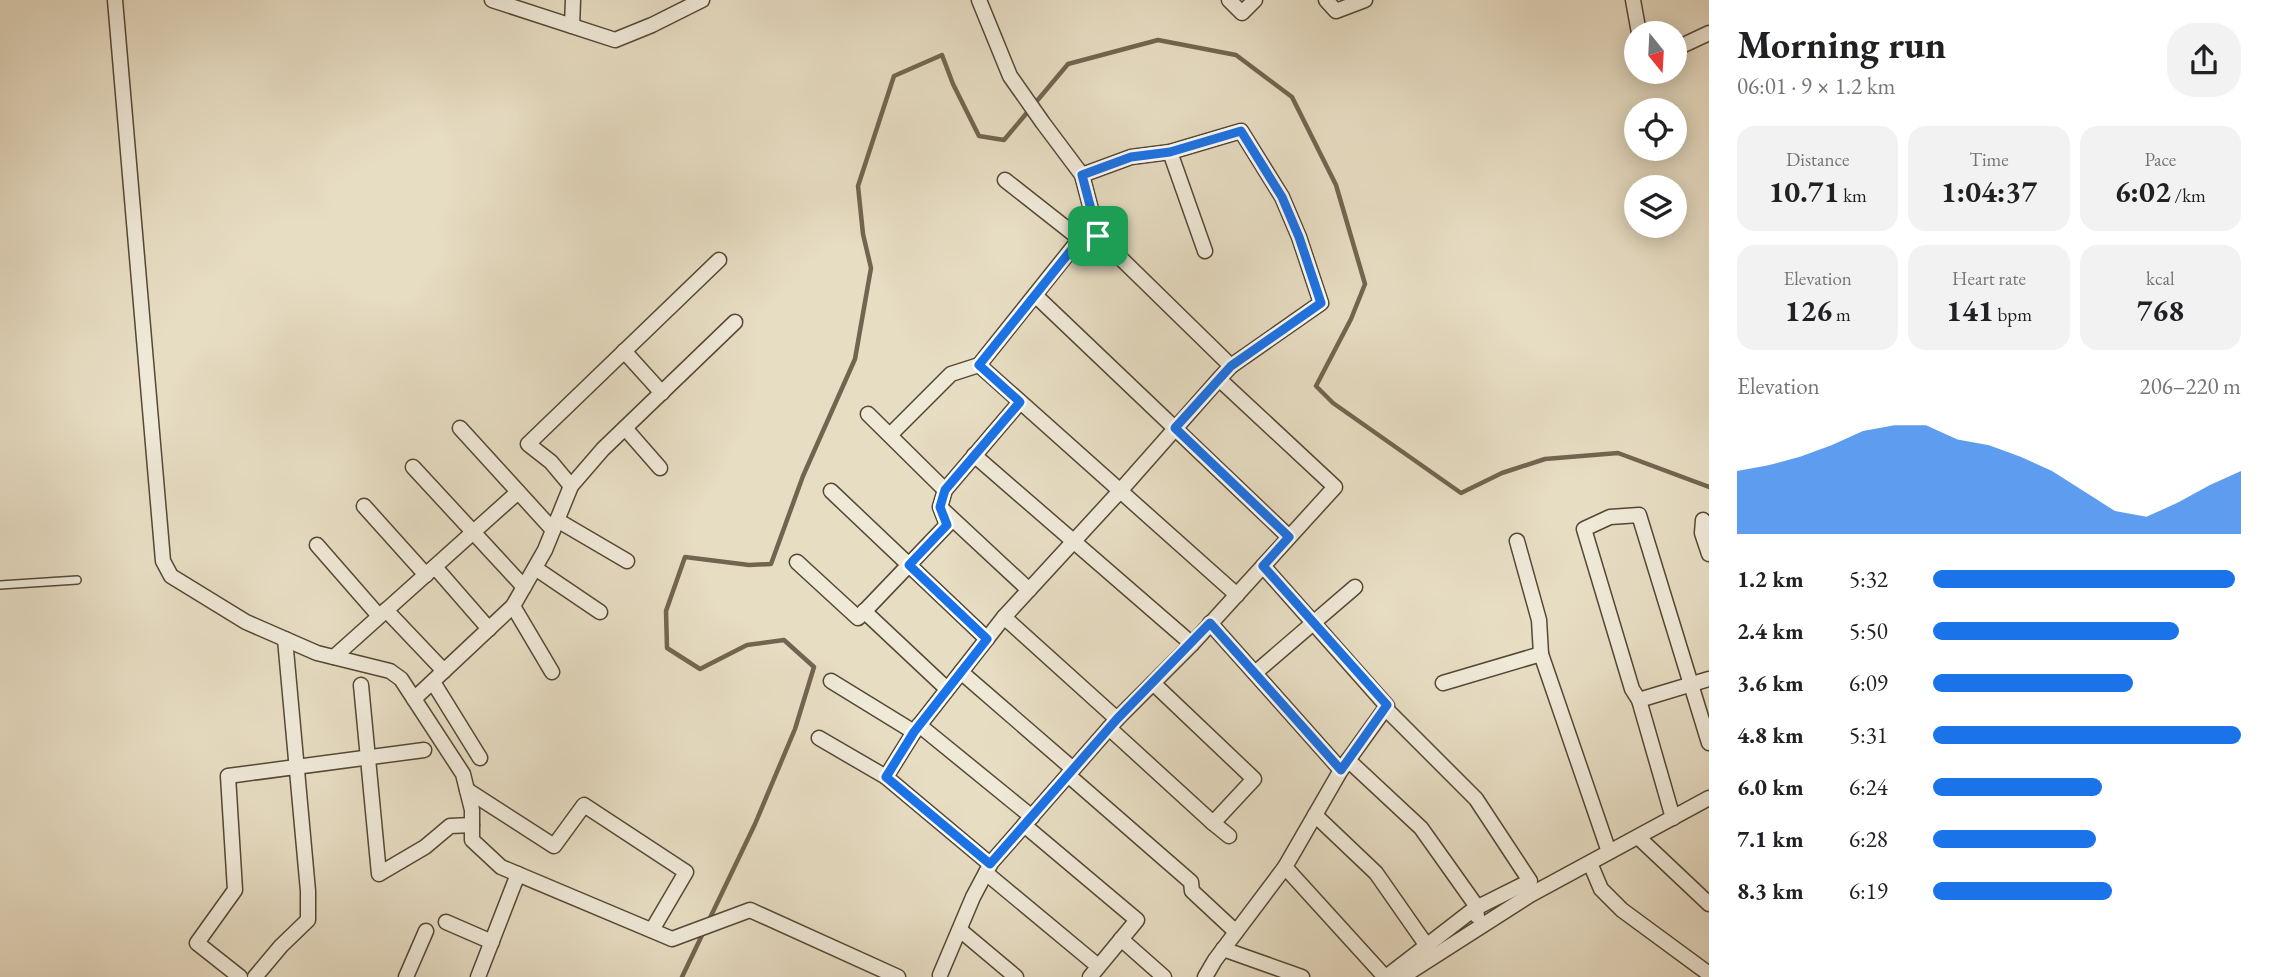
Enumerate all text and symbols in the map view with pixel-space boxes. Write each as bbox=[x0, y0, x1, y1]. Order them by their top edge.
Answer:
text: Morning run bbox=[1737, 20, 1946, 69]
north arrow bbox=[1624, 21, 1687, 84]
map controls bbox=[1624, 21, 1687, 238]
button: share bbox=[2167, 23, 2241, 97]
text: 06:01 · 9 × 1.2 km bbox=[1737, 71, 1895, 101]
button: locate bbox=[1624, 98, 1687, 161]
text: Distance bbox=[1786, 147, 1849, 172]
text: Time bbox=[1969, 147, 2009, 172]
text: Pace bbox=[2144, 147, 2176, 172]
text: 10.71 bbox=[1768, 172, 1839, 211]
text: 1:04:37 bbox=[1941, 172, 2037, 211]
text: 6:02 bbox=[2115, 172, 2171, 211]
button: layers bbox=[1624, 175, 1687, 238]
text: km bbox=[1839, 183, 1867, 208]
text: /km bbox=[2171, 183, 2206, 208]
pin bbox=[1068, 206, 1128, 266]
icon: arrive bbox=[1079, 217, 1117, 255]
text: Elevation bbox=[1783, 266, 1852, 291]
text: Heart rate bbox=[1952, 266, 2026, 291]
text: kcal bbox=[2146, 266, 2175, 291]
text: 126 bbox=[1785, 291, 1832, 330]
text: 141 bbox=[1946, 291, 1994, 330]
text: 768 bbox=[2137, 291, 2184, 330]
text: m bbox=[1832, 302, 1851, 327]
text: bpm bbox=[1994, 302, 2032, 327]
text: Elevation bbox=[1737, 371, 1820, 401]
text: 206–220 m bbox=[2140, 371, 2241, 401]
text: 1.2 km bbox=[1737, 564, 1804, 594]
text: 5:32 bbox=[1849, 564, 1888, 594]
text: 2.4 km bbox=[1737, 616, 1804, 646]
text: 5:50 bbox=[1849, 616, 1888, 646]
text: 3.6 km bbox=[1737, 668, 1804, 698]
text: 6:09 bbox=[1849, 668, 1888, 698]
text: 4.8 km bbox=[1737, 720, 1804, 750]
text: 5:31 bbox=[1849, 720, 1888, 750]
text: 6.0 km bbox=[1737, 772, 1804, 802]
text: 6:24 bbox=[1849, 772, 1888, 802]
text: 7.1 km bbox=[1737, 824, 1804, 854]
text: 6:28 bbox=[1849, 824, 1888, 854]
text: 8.3 km bbox=[1737, 876, 1804, 906]
text: 6:19 bbox=[1849, 876, 1888, 906]

